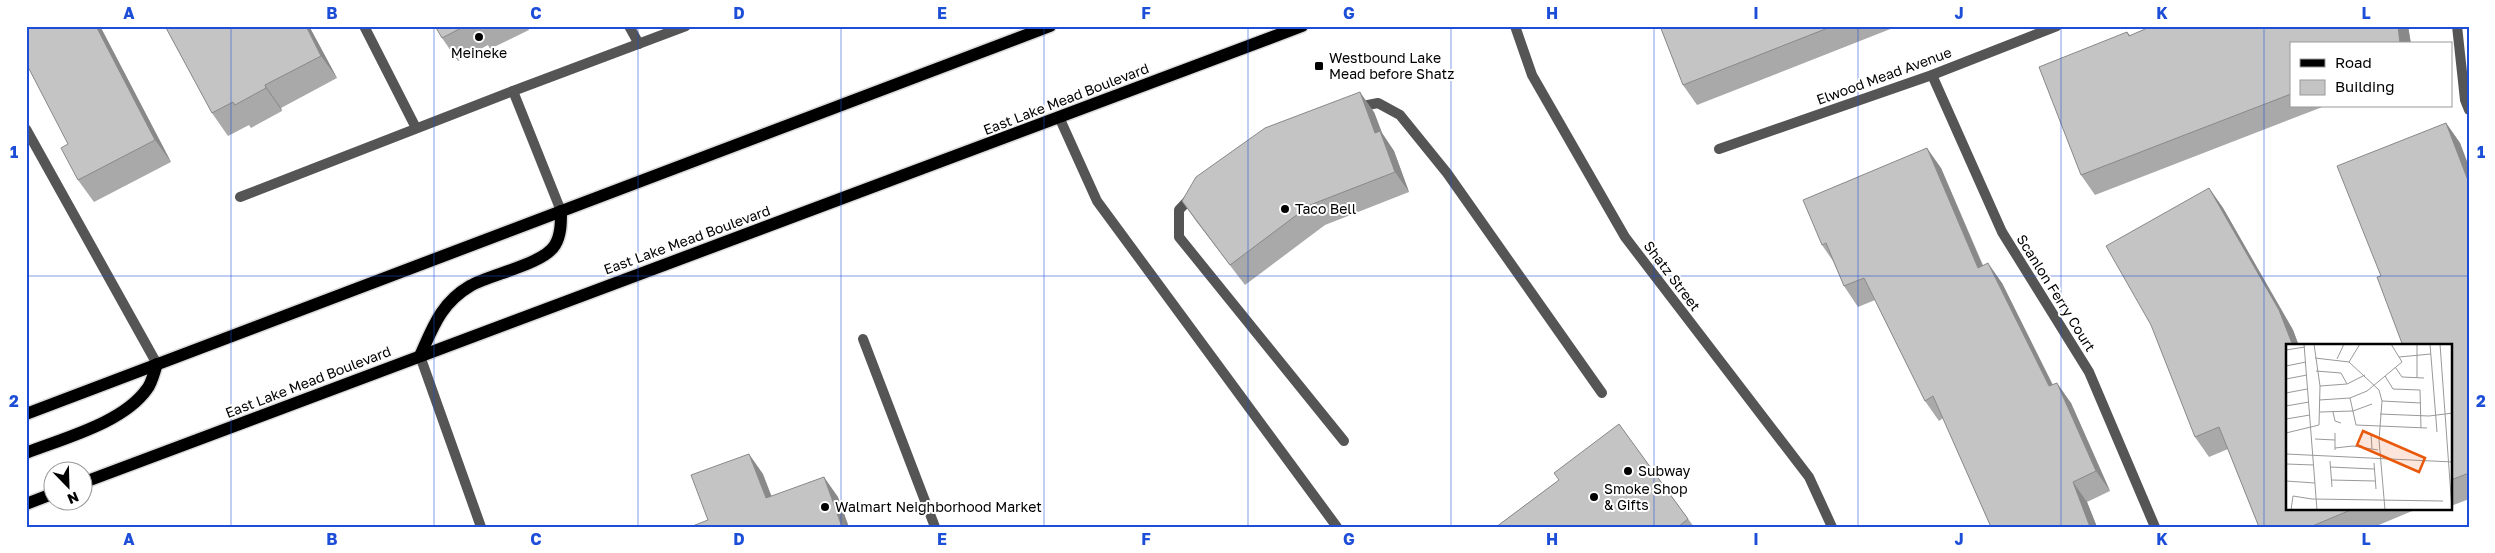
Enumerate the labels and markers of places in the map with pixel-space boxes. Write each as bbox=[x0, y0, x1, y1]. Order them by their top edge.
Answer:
marker: Meineke bbox=[473, 31, 485, 43]
place label: Meineke bbox=[451, 44, 507, 61]
place label: Westbound Lake Mead before Shatz bbox=[1329, 49, 1454, 82]
marker: Westbound Lake Mead before Shatz bbox=[1313, 60, 1325, 72]
place label: Taco Bell bbox=[1295, 200, 1356, 217]
marker: Taco Bell bbox=[1279, 203, 1291, 215]
place label: Subway bbox=[1638, 462, 1691, 479]
marker: Subway bbox=[1622, 465, 1634, 477]
place label: Smoke Shop & Gifts bbox=[1604, 480, 1688, 513]
marker: Smoke Shop & Gifts bbox=[1588, 491, 1600, 503]
place label: Walmart Neighborhood Market bbox=[835, 498, 1042, 515]
marker: Walmart Neighborhood Market bbox=[819, 501, 831, 513]

